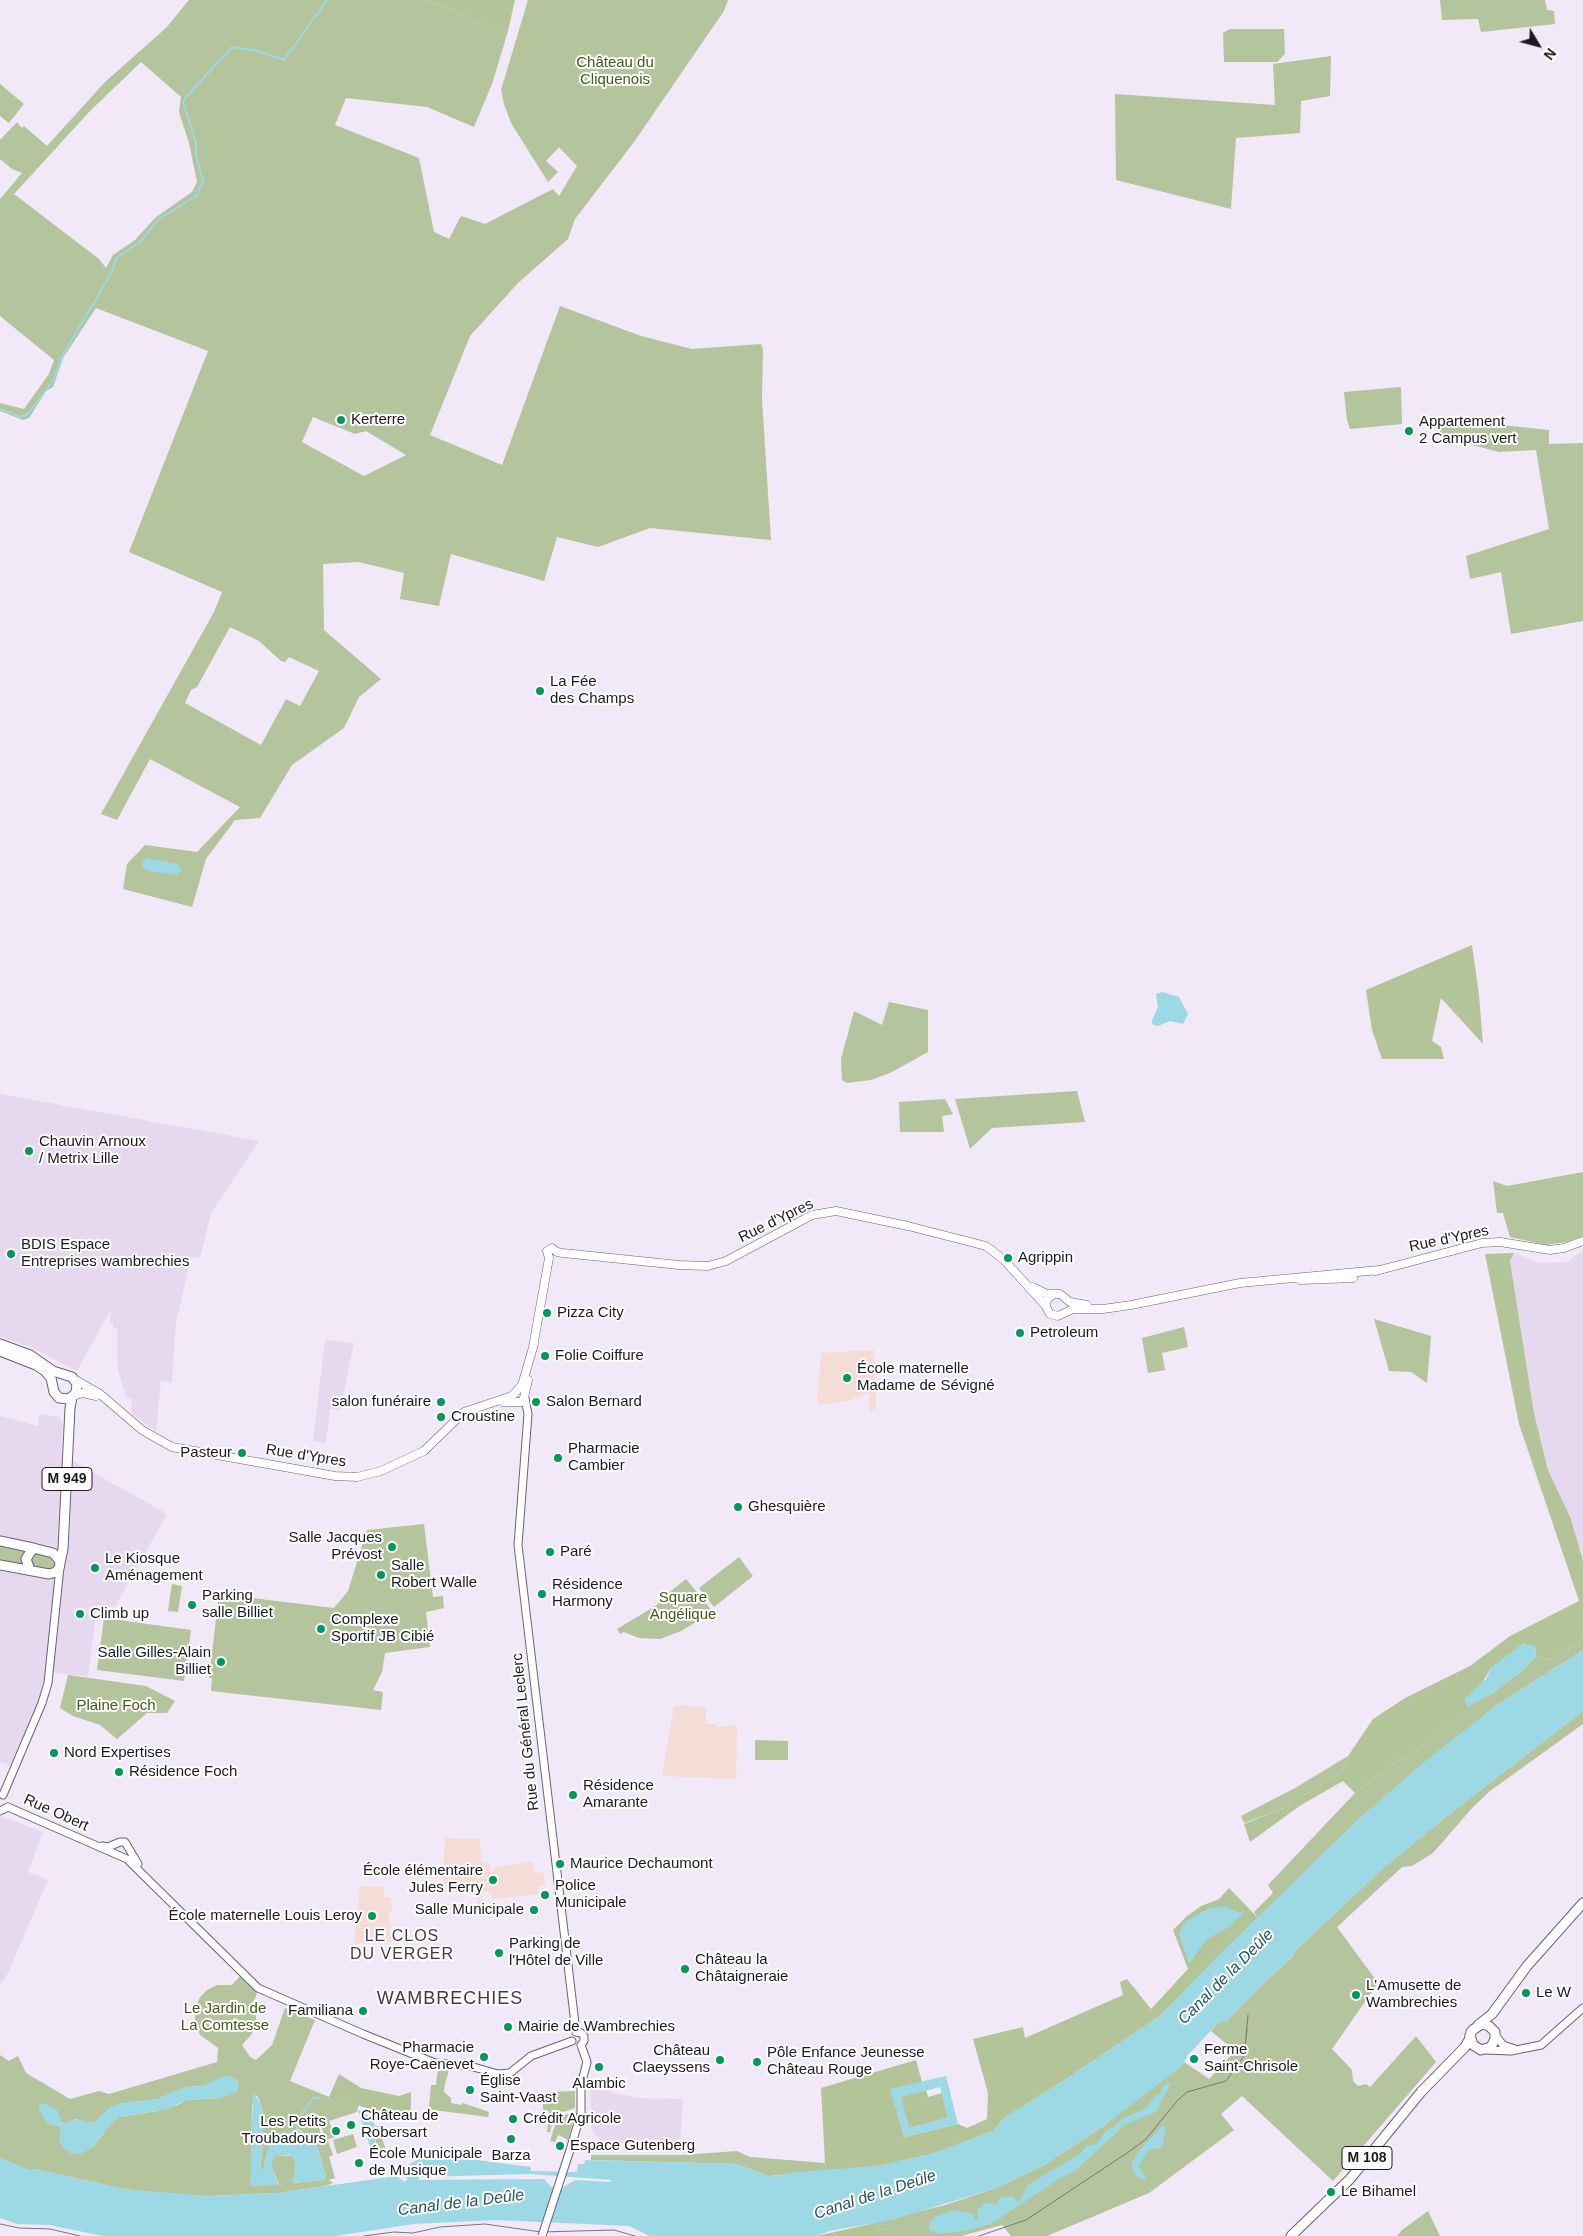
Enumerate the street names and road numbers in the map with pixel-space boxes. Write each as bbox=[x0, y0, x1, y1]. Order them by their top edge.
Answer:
street label: Rue d'Ypres bbox=[736, 1195, 816, 1247]
street label: Rue d'Ypres bbox=[1408, 1222, 1490, 1256]
street label: Rue d'Ypres bbox=[265, 1441, 347, 1471]
road number: M 949 bbox=[42, 1468, 92, 1490]
street label: Rue du Général Leclerc bbox=[509, 1652, 543, 1812]
street label: Rue Obert bbox=[21, 1791, 91, 1835]
road number: M 108 bbox=[1342, 2146, 1392, 2170]

